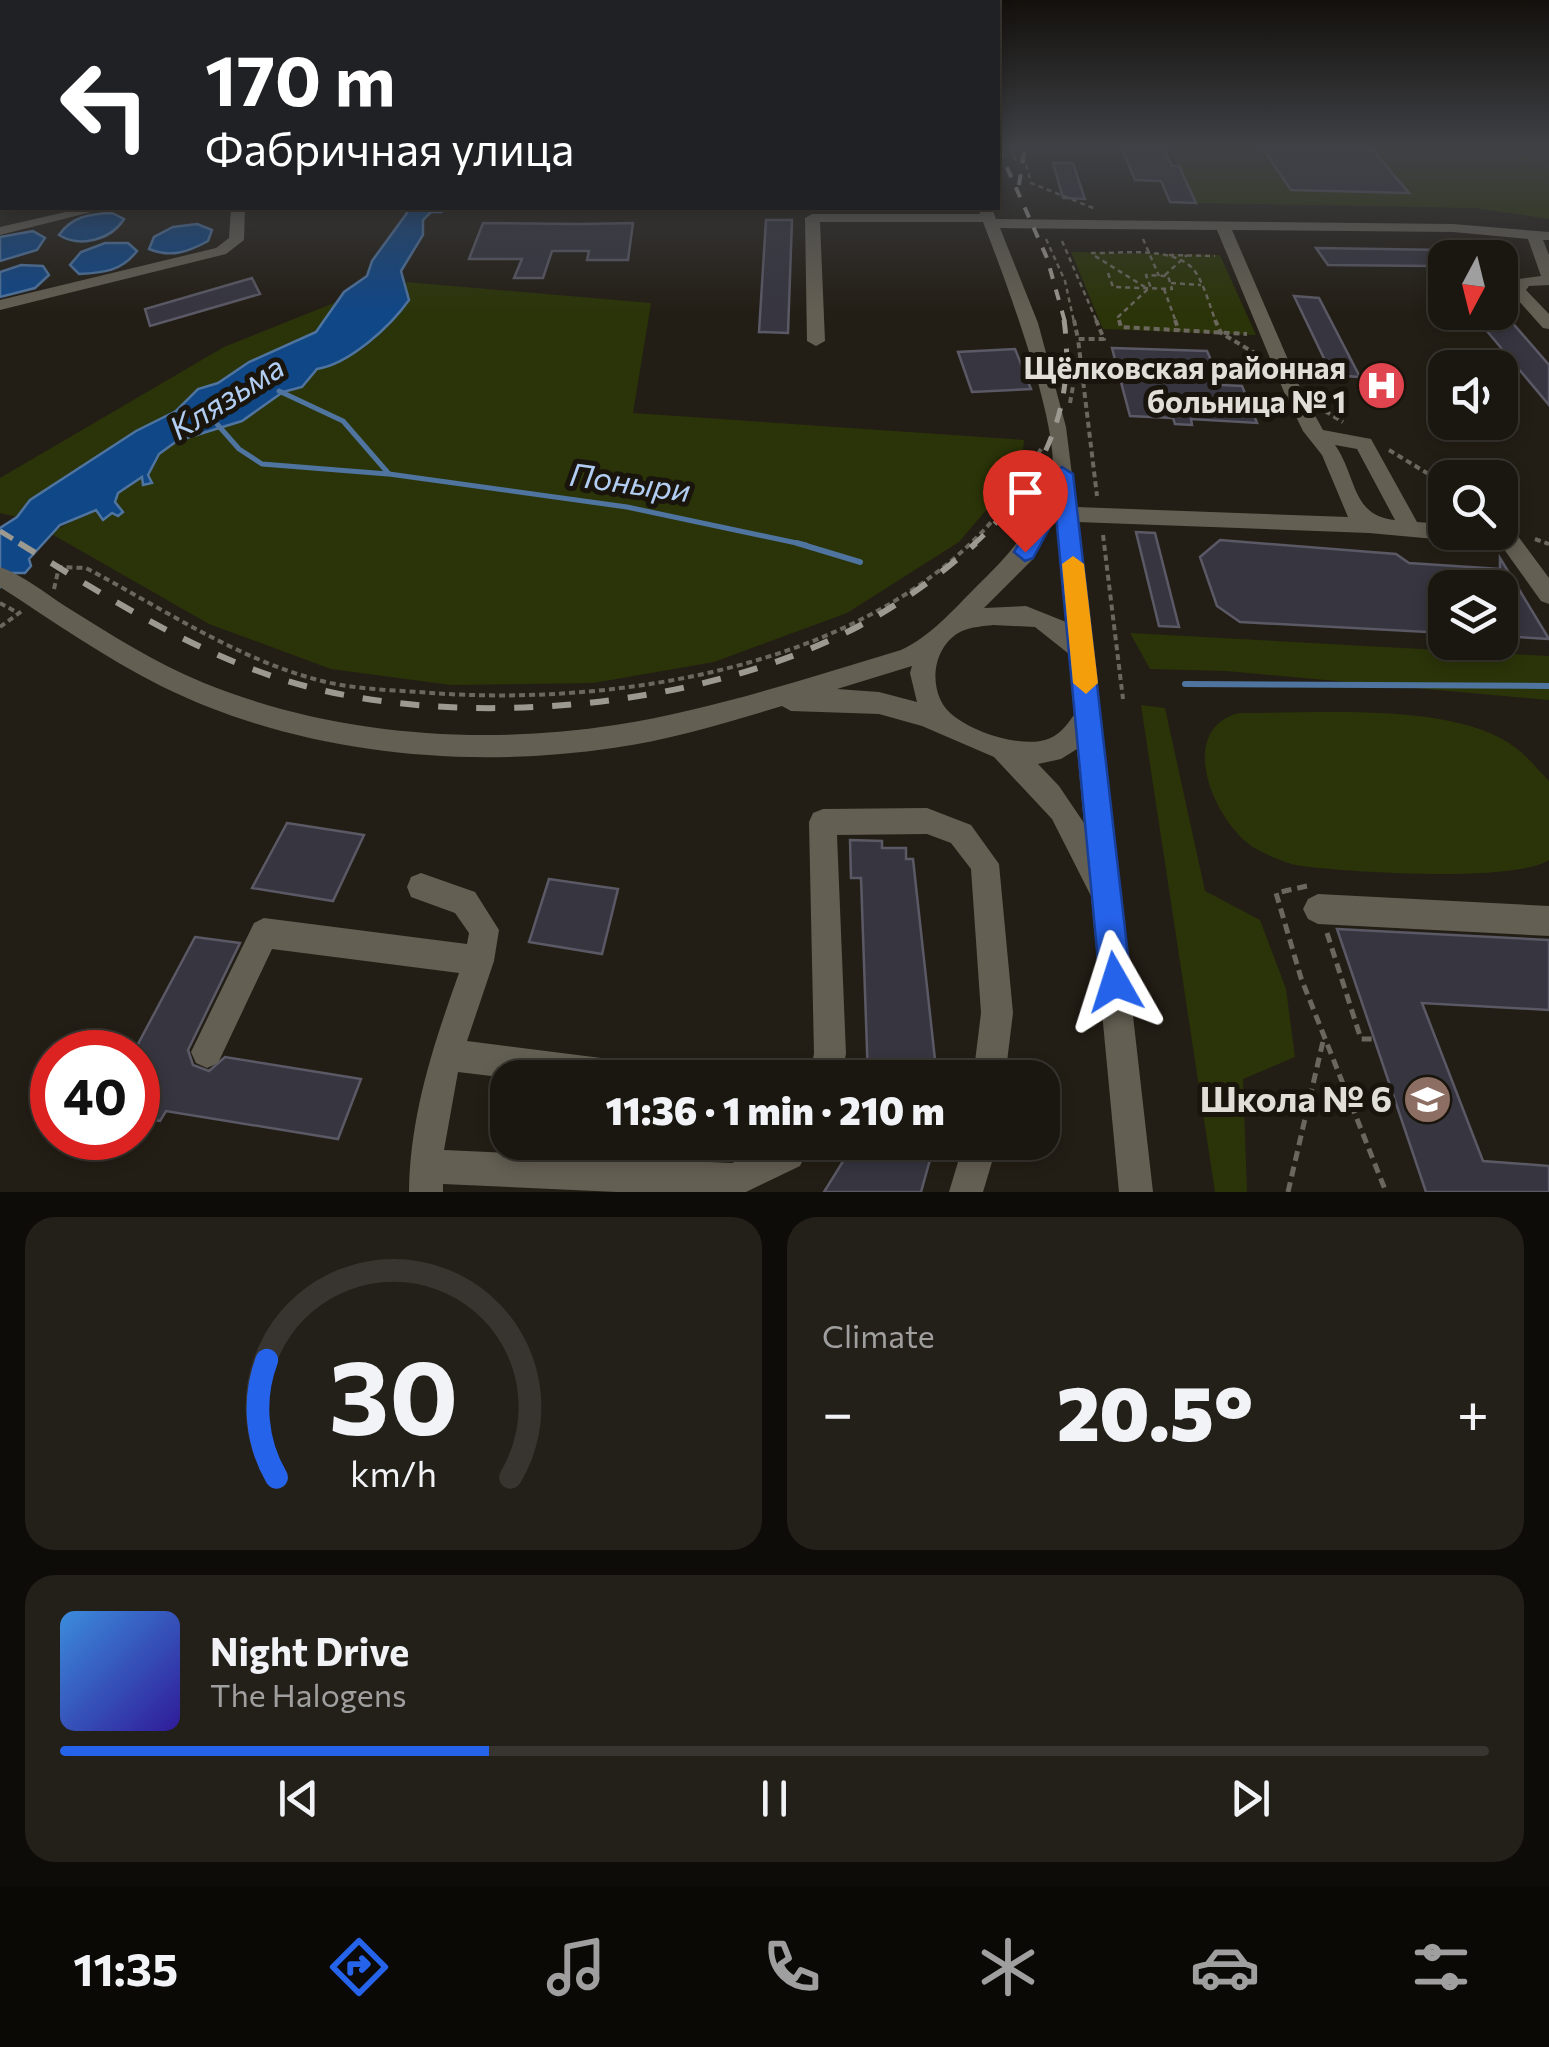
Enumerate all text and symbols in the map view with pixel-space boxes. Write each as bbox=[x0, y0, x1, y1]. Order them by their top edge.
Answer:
text: 170 m bbox=[205, 35, 396, 120]
icon: left bbox=[40, 40, 170, 170]
text: Фабричная улица bbox=[205, 120, 574, 175]
north arrow bbox=[1428, 240, 1518, 330]
map controls bbox=[1428, 240, 1518, 660]
water label: Клязьма bbox=[161, 345, 291, 447]
place label: Щёлковская районная больница № 1 bbox=[1023, 348, 1346, 419]
button: sound bbox=[1428, 350, 1518, 440]
hospital icon: Щёлковская районная больница № 1 bbox=[1355, 360, 1407, 412]
pin bbox=[983, 450, 1068, 553]
water label: Поныри bbox=[567, 453, 693, 509]
button: search bbox=[1428, 460, 1518, 550]
icon: arrive bbox=[998, 465, 1053, 520]
button: layers bbox=[1428, 570, 1518, 660]
position arrow bbox=[1063, 930, 1167, 1034]
speed limit sign: 40 bbox=[30, 1030, 160, 1160]
school or university icon: Школа № 6 bbox=[1401, 1074, 1453, 1126]
place label: Школа № 6 bbox=[1200, 1076, 1392, 1119]
text: 11:36 · 1 min · 210 m bbox=[605, 1086, 945, 1133]
text: Climate bbox=[822, 1315, 935, 1355]
text: 30 bbox=[329, 1329, 458, 1456]
text: 20.5° bbox=[1057, 1365, 1253, 1456]
text: − bbox=[822, 1377, 853, 1444]
text: + bbox=[1457, 1377, 1489, 1444]
text: km/h bbox=[350, 1451, 437, 1494]
text: Night Drive bbox=[210, 1627, 409, 1674]
text: The Halogens bbox=[210, 1674, 407, 1714]
icon: previous bbox=[271, 1771, 326, 1826]
icon: pause bbox=[747, 1771, 802, 1826]
icon: next bbox=[1223, 1771, 1278, 1826]
icon: directions bbox=[324, 1932, 394, 2002]
icon: music bbox=[541, 1932, 611, 2002]
icon: phone bbox=[757, 1932, 827, 2002]
icon: climate bbox=[973, 1932, 1043, 2002]
icon: car bbox=[1190, 1932, 1260, 2002]
icon: filters bbox=[1406, 1932, 1476, 2002]
text: 11:35 bbox=[73, 1940, 178, 1995]

